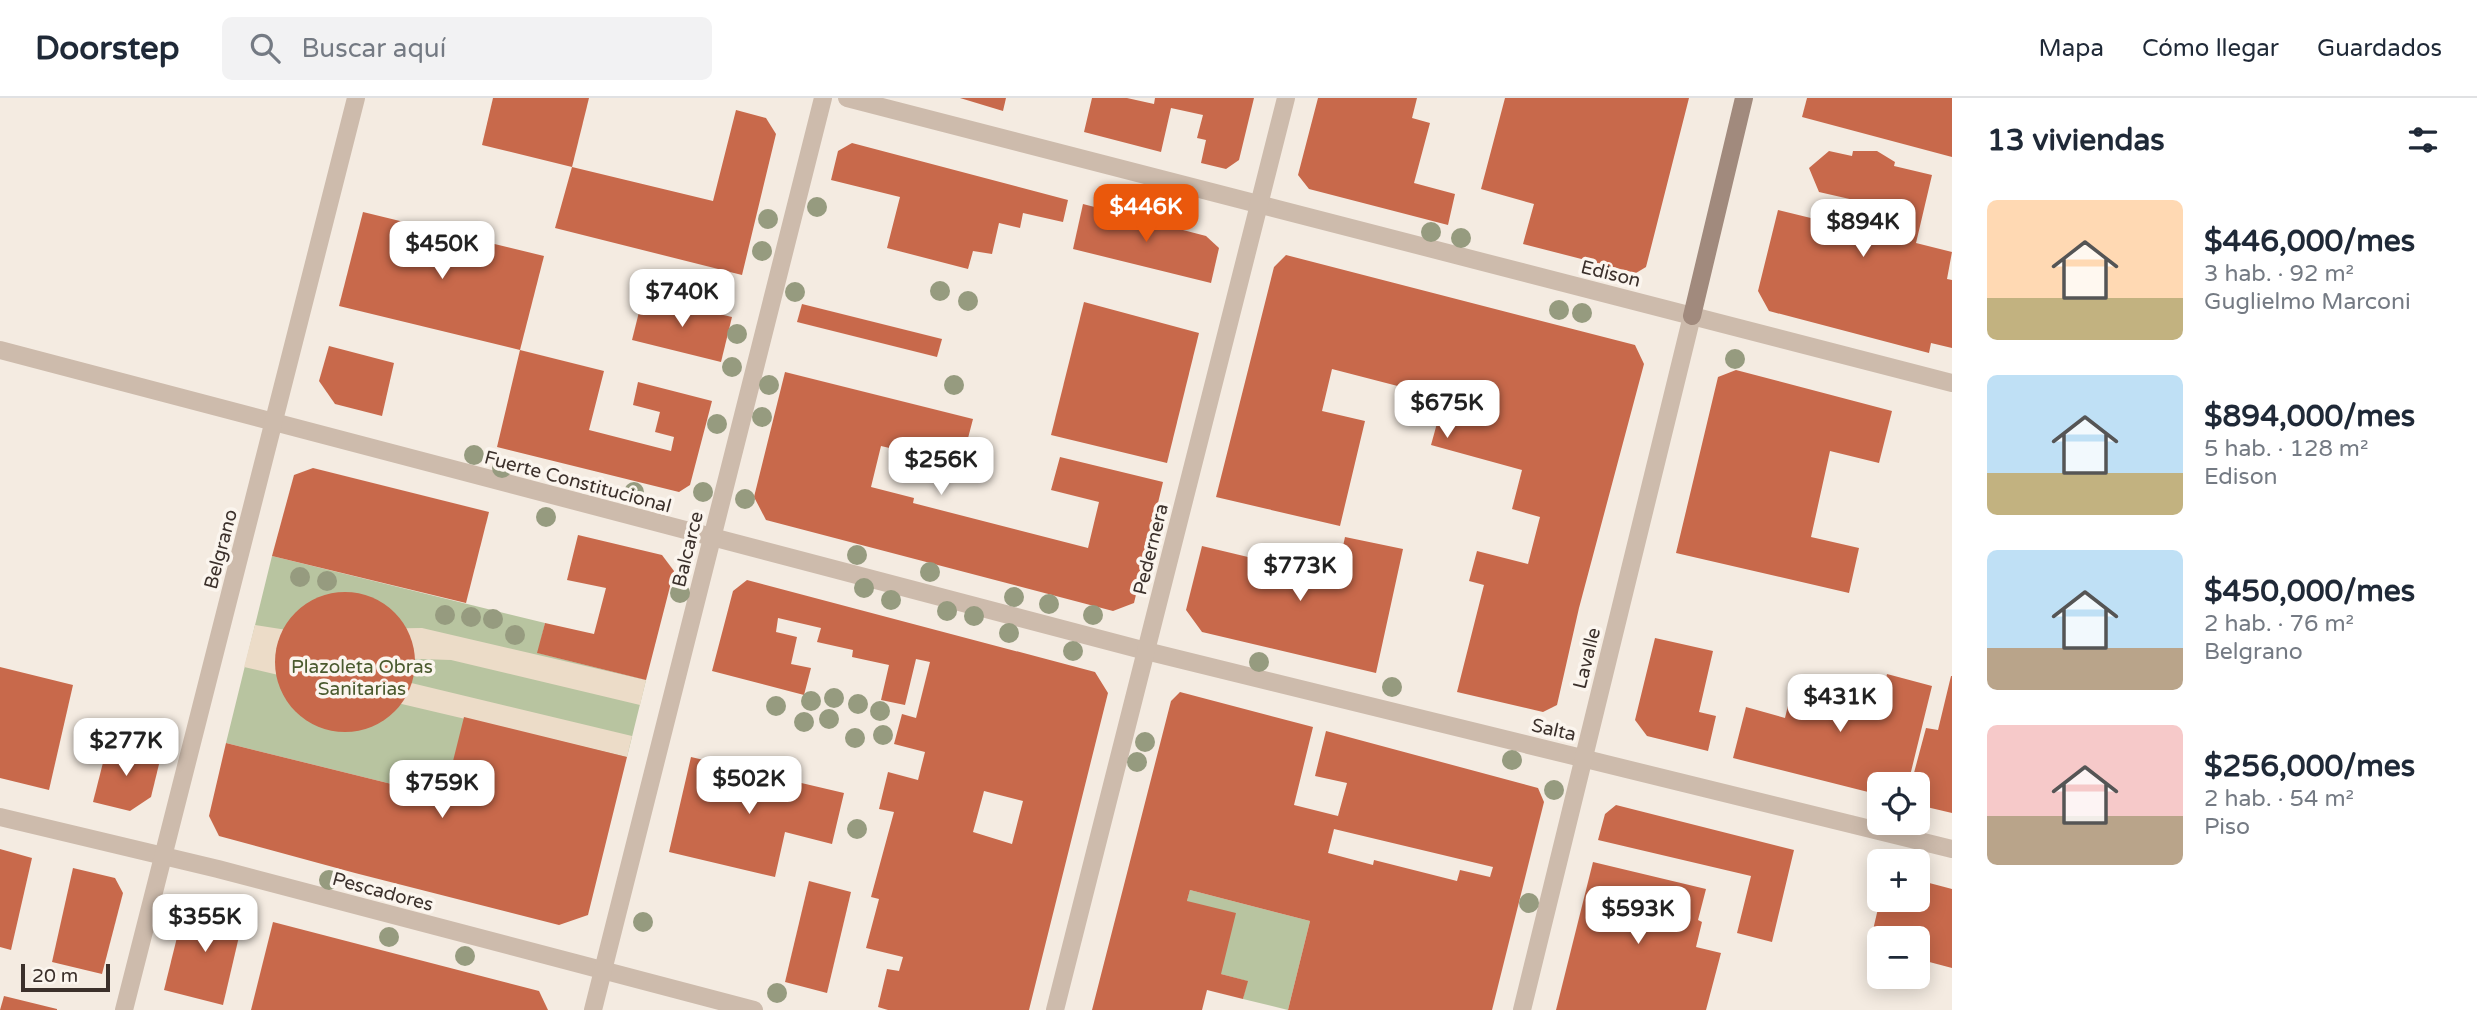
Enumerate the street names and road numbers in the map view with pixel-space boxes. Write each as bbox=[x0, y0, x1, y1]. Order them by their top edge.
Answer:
street label: Edison bbox=[1579, 256, 1643, 292]
street label: Fuerte Constitucional bbox=[482, 446, 674, 518]
street label: Pedernera bbox=[1129, 501, 1173, 597]
street label: Belgrano bbox=[200, 507, 242, 592]
street label: Balcarce bbox=[668, 509, 708, 589]
street label: Lavalle bbox=[1569, 625, 1605, 691]
street label: Salta bbox=[1529, 714, 1578, 746]
street label: Pescadores bbox=[330, 868, 436, 916]

